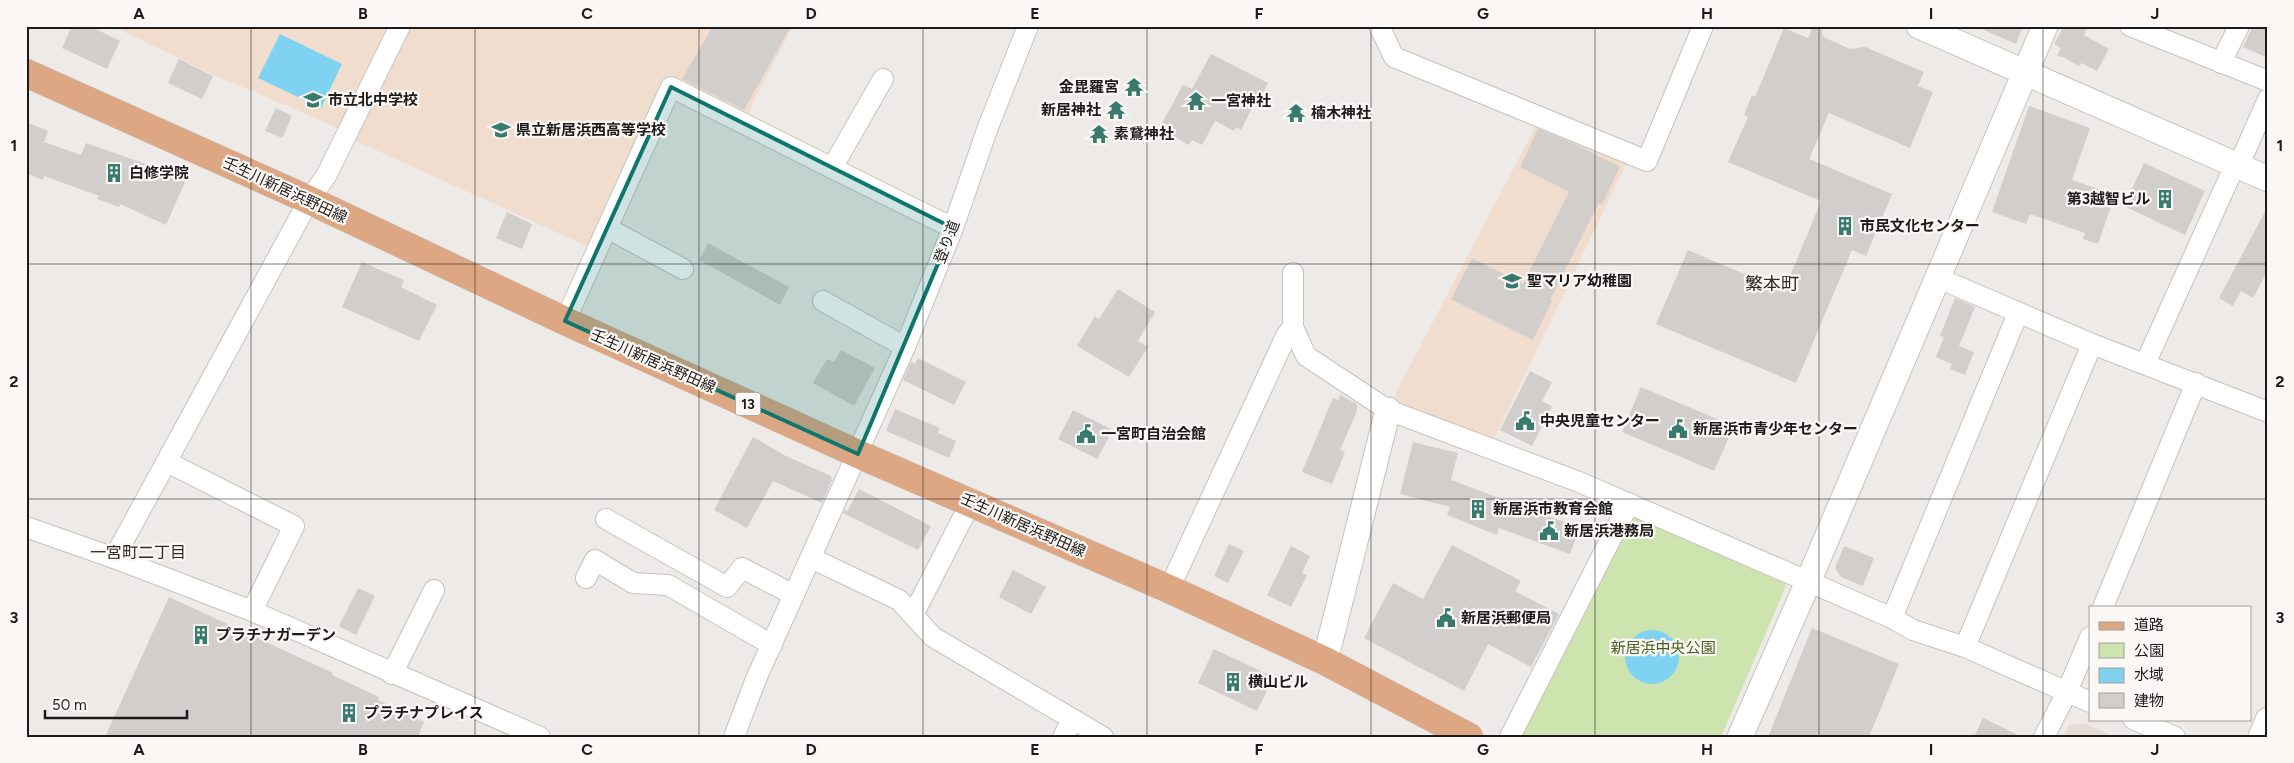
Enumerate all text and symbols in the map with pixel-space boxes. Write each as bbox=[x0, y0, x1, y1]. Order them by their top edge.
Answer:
text: A bbox=[133, 4, 145, 23]
text: B bbox=[358, 4, 368, 23]
text: C bbox=[581, 4, 593, 23]
text: D bbox=[805, 4, 817, 23]
text: E bbox=[1030, 4, 1040, 23]
text: F bbox=[1255, 4, 1264, 23]
text: G bbox=[1477, 4, 1489, 23]
text: H bbox=[1701, 4, 1713, 23]
text: I bbox=[1929, 4, 1933, 23]
text: J bbox=[2151, 4, 2159, 23]
temple icon: 金毘羅宮 bbox=[1123, 76, 1145, 98]
place label: 金毘羅宮 bbox=[1059, 78, 1119, 96]
school or university icon: 市立北中学校 bbox=[302, 89, 324, 111]
temple icon: 一宮神社 bbox=[1185, 90, 1207, 112]
place label: 市立北中学校 bbox=[328, 91, 418, 109]
place label: 一宮神社 bbox=[1211, 92, 1271, 110]
temple icon: 新居神社 bbox=[1105, 99, 1127, 121]
place label: 新居神社 bbox=[1041, 101, 1101, 119]
temple icon: 楠木神社 bbox=[1285, 102, 1307, 124]
place label: 楠木神社 bbox=[1311, 104, 1371, 122]
school or university icon: 県立新居浜西高等学校 bbox=[490, 119, 512, 141]
place label: 県立新居浜西高等学校 bbox=[516, 121, 666, 139]
temple icon: 素鵞神社 bbox=[1088, 123, 1110, 145]
place label: 素鵞神社 bbox=[1114, 125, 1174, 143]
text: 1 bbox=[11, 136, 17, 155]
text: 1 bbox=[2277, 136, 2283, 155]
street label: 壬生川新居浜野田線 bbox=[220, 153, 350, 227]
building icon: 白修学院 bbox=[103, 162, 125, 184]
place label: 白修学院 bbox=[129, 164, 189, 182]
building icon: 第3越智ビル bbox=[2154, 188, 2176, 210]
place label: 第3越智ビル bbox=[2067, 190, 2150, 208]
building icon: 市民文化センター bbox=[1834, 215, 1856, 237]
place label: 市民文化センター bbox=[1860, 217, 1980, 235]
street label: 登り道 bbox=[931, 218, 963, 266]
school or university icon: 聖マリア幼稚園 bbox=[1501, 270, 1523, 292]
place label: 聖マリア幼稚園 bbox=[1527, 272, 1632, 290]
district label: 繁本町 bbox=[1745, 273, 1799, 295]
street label: 壬生川新居浜野田線 bbox=[588, 325, 718, 397]
text: 2 bbox=[9, 372, 19, 391]
text: 2 bbox=[2275, 372, 2285, 391]
road number: 13 bbox=[736, 392, 760, 416]
public building icon: 中央児童センター bbox=[1514, 410, 1536, 432]
place label: 中央児童センター bbox=[1540, 412, 1660, 430]
public building icon: 新居浜市青少年センター bbox=[1667, 418, 1689, 440]
place label: 新居浜市青少年センター bbox=[1693, 420, 1858, 438]
public building icon: 一宮町自治会館 bbox=[1075, 423, 1097, 445]
place label: 一宮町自治会館 bbox=[1101, 425, 1206, 443]
street label: 壬生川新居浜野田線 bbox=[958, 489, 1088, 561]
building icon: 新居浜市教育会館 bbox=[1467, 498, 1489, 520]
place label: 新居浜市教育会館 bbox=[1493, 500, 1613, 518]
public building icon: 新居浜港務局 bbox=[1538, 520, 1560, 542]
place label: 新居浜港務局 bbox=[1564, 522, 1654, 540]
district label: 一宮町二丁目 bbox=[90, 543, 186, 562]
legend bbox=[2089, 606, 2252, 720]
public building icon: 新居浜郵便局 bbox=[1435, 607, 1457, 629]
text: 3 bbox=[10, 608, 19, 627]
text: 3 bbox=[2276, 608, 2285, 627]
place label: 新居浜郵便局 bbox=[1461, 609, 1551, 627]
text: 道路 bbox=[2134, 616, 2164, 634]
building icon: プラチナガーデン bbox=[190, 624, 212, 646]
place label: プラチナガーデン bbox=[216, 626, 336, 644]
park label: 新居浜中央公園 bbox=[1610, 639, 1716, 657]
text: 公園 bbox=[2134, 642, 2164, 660]
text: 水域 bbox=[2134, 666, 2164, 684]
building icon: 横山ビル bbox=[1222, 671, 1244, 693]
place label: 横山ビル bbox=[1248, 673, 1308, 691]
scale bar bbox=[45, 688, 188, 720]
text: 建物 bbox=[2134, 692, 2164, 710]
text: 50 m bbox=[52, 696, 87, 714]
building icon: プラチナプレイス bbox=[338, 702, 360, 724]
place label: プラチナプレイス bbox=[364, 704, 484, 722]
text: A bbox=[133, 740, 145, 759]
text: B bbox=[358, 740, 368, 759]
text: C bbox=[581, 740, 593, 759]
text: D bbox=[805, 740, 817, 759]
text: E bbox=[1030, 740, 1040, 759]
text: F bbox=[1255, 740, 1264, 759]
text: G bbox=[1477, 740, 1489, 759]
text: H bbox=[1701, 740, 1713, 759]
text: I bbox=[1929, 740, 1933, 759]
text: J bbox=[2151, 740, 2159, 759]

